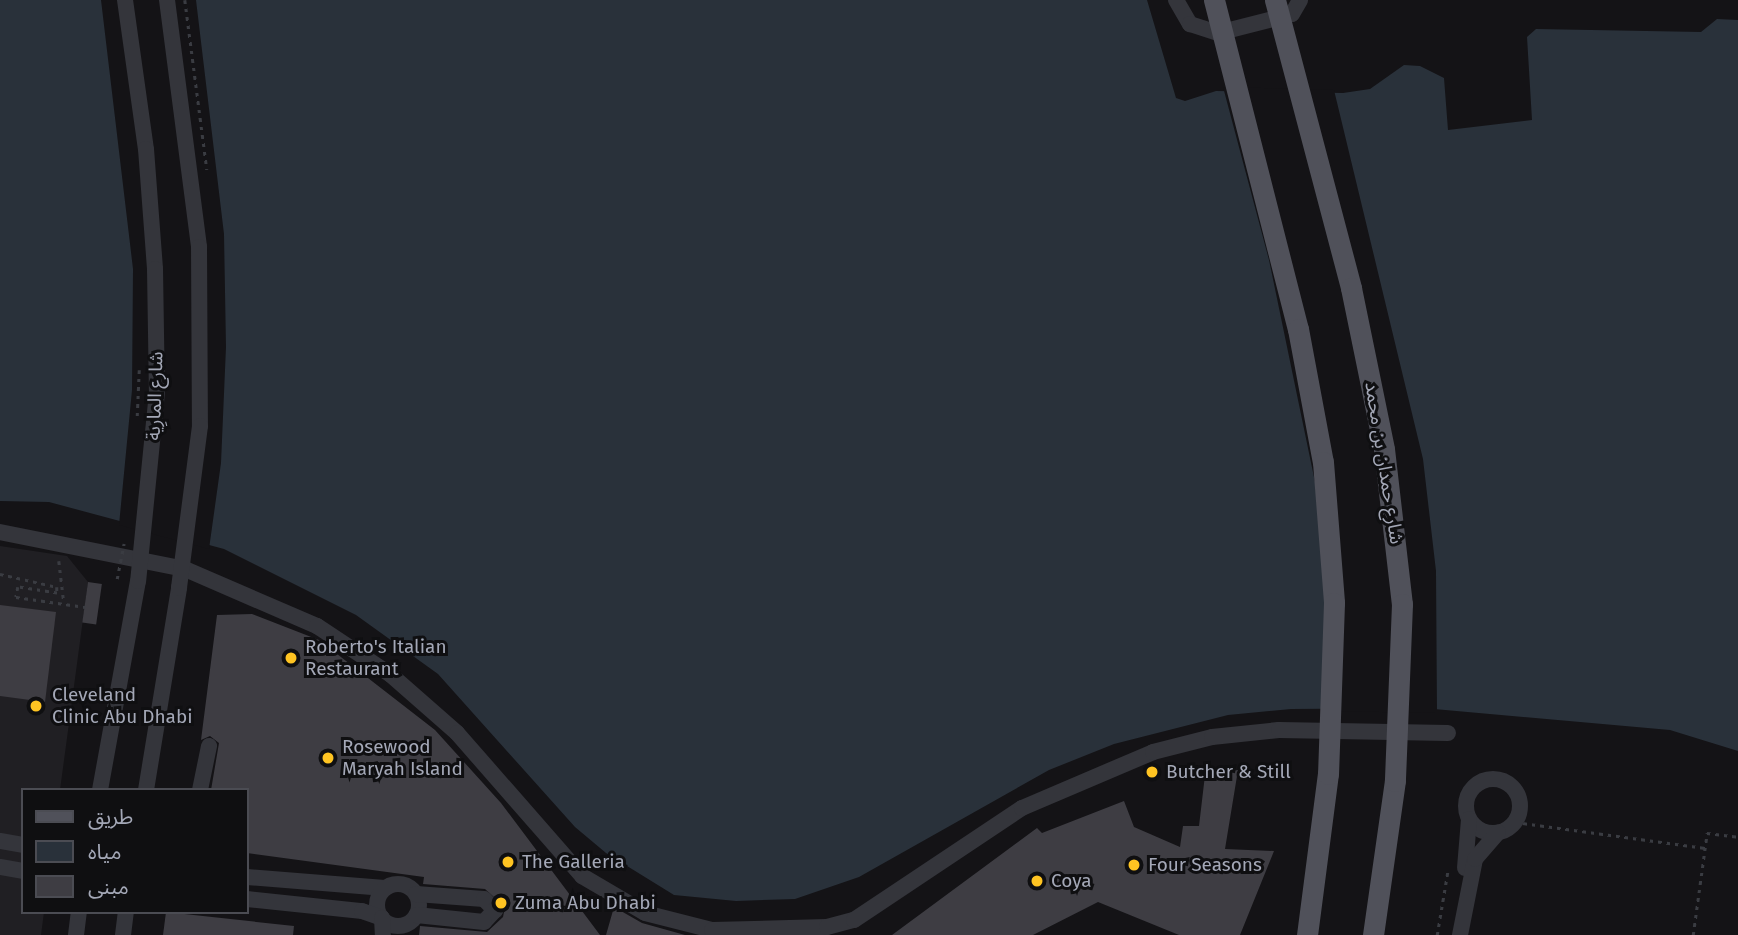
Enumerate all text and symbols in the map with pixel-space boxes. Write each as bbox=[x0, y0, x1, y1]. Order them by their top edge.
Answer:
street label: شارع المارِية bbox=[142, 351, 168, 441]
street label: شارع حمدان بن محمد bbox=[1360, 380, 1408, 546]
place label: Roberto's Italian Restaurant bbox=[305, 636, 447, 680]
marker: Roberto's Italian Restaurant bbox=[283, 650, 299, 666]
place label: Cleveland Clinic Abu Dhabi bbox=[52, 684, 193, 728]
marker: Cleveland Clinic Abu Dhabi bbox=[26, 696, 46, 716]
place label: Rosewood Maryah Island bbox=[342, 736, 463, 780]
marker: Rosewood Maryah Island bbox=[320, 750, 336, 766]
place label: Butcher & Still bbox=[1166, 761, 1291, 783]
marker: Butcher & Still bbox=[1144, 764, 1160, 780]
legend bbox=[21, 788, 248, 914]
text: طريق bbox=[88, 804, 133, 830]
text: مياه bbox=[88, 839, 121, 865]
place label: The Galleria bbox=[522, 851, 625, 873]
marker: The Galleria bbox=[500, 854, 516, 870]
place label: Four Seasons bbox=[1148, 854, 1262, 876]
marker: Four Seasons bbox=[1126, 857, 1142, 873]
place label: Coya bbox=[1051, 870, 1092, 892]
marker: Coya bbox=[1029, 873, 1045, 889]
text: مبنى bbox=[88, 874, 129, 900]
place label: Zuma Abu Dhabi bbox=[515, 892, 656, 914]
marker: Zuma Abu Dhabi bbox=[493, 895, 509, 911]

